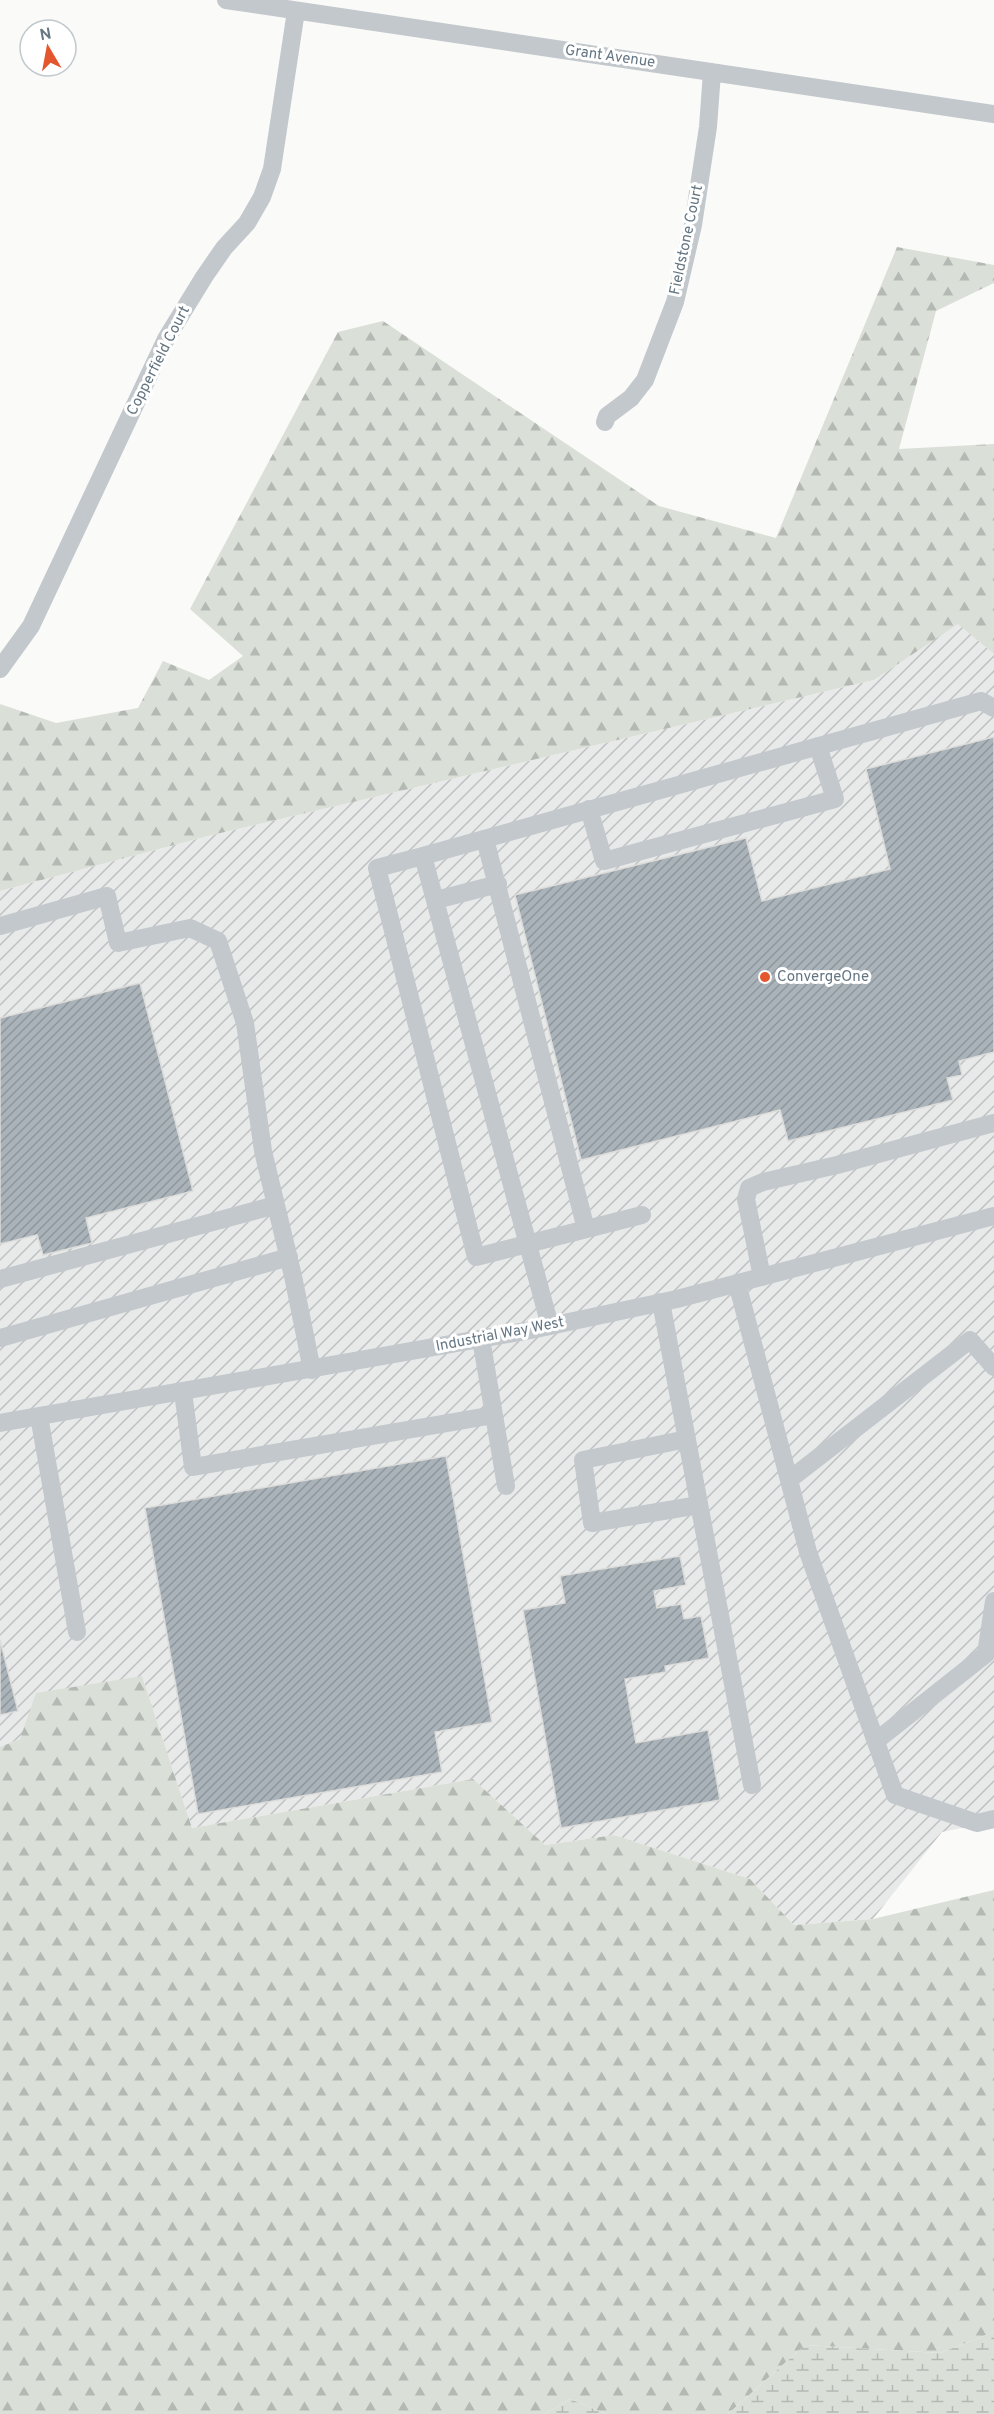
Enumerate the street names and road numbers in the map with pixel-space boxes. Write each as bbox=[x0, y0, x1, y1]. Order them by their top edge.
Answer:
street label: Grant Avenue bbox=[564, 41, 656, 73]
street label: Fieldstone Court bbox=[666, 183, 708, 297]
street label: Copperfield Court bbox=[123, 303, 195, 419]
street label: Industrial Way West bbox=[434, 1313, 566, 1357]

